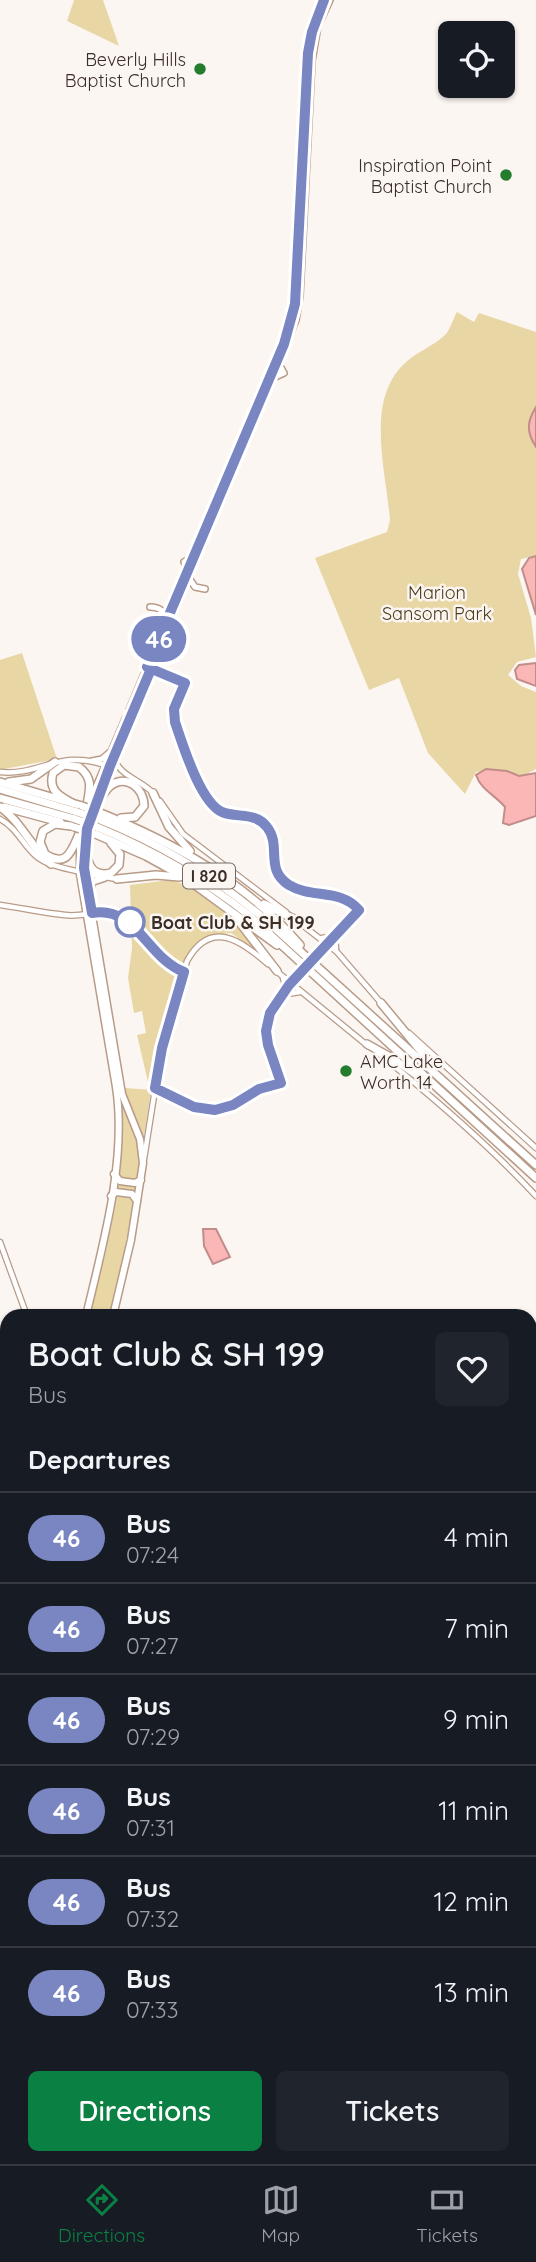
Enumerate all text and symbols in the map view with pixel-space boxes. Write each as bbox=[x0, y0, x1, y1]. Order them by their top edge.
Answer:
map controls bbox=[438, 21, 515, 98]
button: locate bbox=[438, 21, 515, 98]
place label: Beverly Hills Baptist Church bbox=[65, 48, 186, 92]
marker: Beverly Hills Baptist Church bbox=[192, 61, 208, 77]
place label: Inspiration Point Baptist Church bbox=[358, 154, 492, 198]
marker: Inspiration Point Baptist Church bbox=[498, 167, 514, 183]
park label: Marion Sansom Park bbox=[382, 581, 492, 625]
line badge: 46 bbox=[128, 616, 190, 662]
text: 46 bbox=[145, 624, 173, 654]
road number: I 820 bbox=[183, 863, 235, 888]
marker: Boat Club & SH 199 bbox=[115, 907, 145, 937]
place label: Boat Club & SH 199 bbox=[151, 911, 315, 934]
place label: AMC Lake Worth 14 bbox=[360, 1050, 443, 1094]
marker: AMC Lake Worth 14 bbox=[338, 1063, 354, 1079]
button: heart bbox=[435, 1332, 509, 1406]
text: Boat Club & SH 199 bbox=[28, 1333, 325, 1374]
text: Bus bbox=[28, 1380, 67, 1409]
text: Departures bbox=[28, 1443, 171, 1476]
text: Bus bbox=[126, 1507, 171, 1540]
text: 4 min bbox=[444, 1521, 509, 1554]
text: 46 bbox=[53, 1523, 80, 1553]
text: 07:24 bbox=[126, 1540, 179, 1569]
text: Bus bbox=[126, 1598, 171, 1631]
text: 7 min bbox=[444, 1612, 509, 1645]
text: 46 bbox=[53, 1614, 80, 1644]
text: 07:27 bbox=[126, 1631, 179, 1660]
text: Bus bbox=[126, 1689, 171, 1722]
text: 9 min bbox=[443, 1703, 509, 1736]
text: 46 bbox=[53, 1705, 80, 1735]
text: 07:29 bbox=[126, 1722, 180, 1751]
text: Bus bbox=[126, 1780, 171, 1813]
text: 11 min bbox=[438, 1794, 509, 1827]
text: 46 bbox=[53, 1796, 80, 1826]
text: 07:31 bbox=[126, 1813, 175, 1842]
text: Bus bbox=[126, 1871, 171, 1904]
text: 12 min bbox=[434, 1885, 509, 1918]
text: 46 bbox=[53, 1887, 80, 1917]
text: 07:32 bbox=[126, 1904, 179, 1933]
text: Bus bbox=[126, 1962, 171, 1995]
text: 13 min bbox=[434, 1976, 509, 2009]
text: 46 bbox=[53, 1978, 80, 2008]
text: 07:33 bbox=[126, 1995, 179, 2024]
button: Directions bbox=[28, 2071, 262, 2151]
button: Tickets bbox=[276, 2071, 509, 2151]
tab: Directions bbox=[58, 2181, 145, 2247]
tab: Map bbox=[261, 2181, 300, 2247]
tab: Tickets bbox=[416, 2181, 478, 2247]

